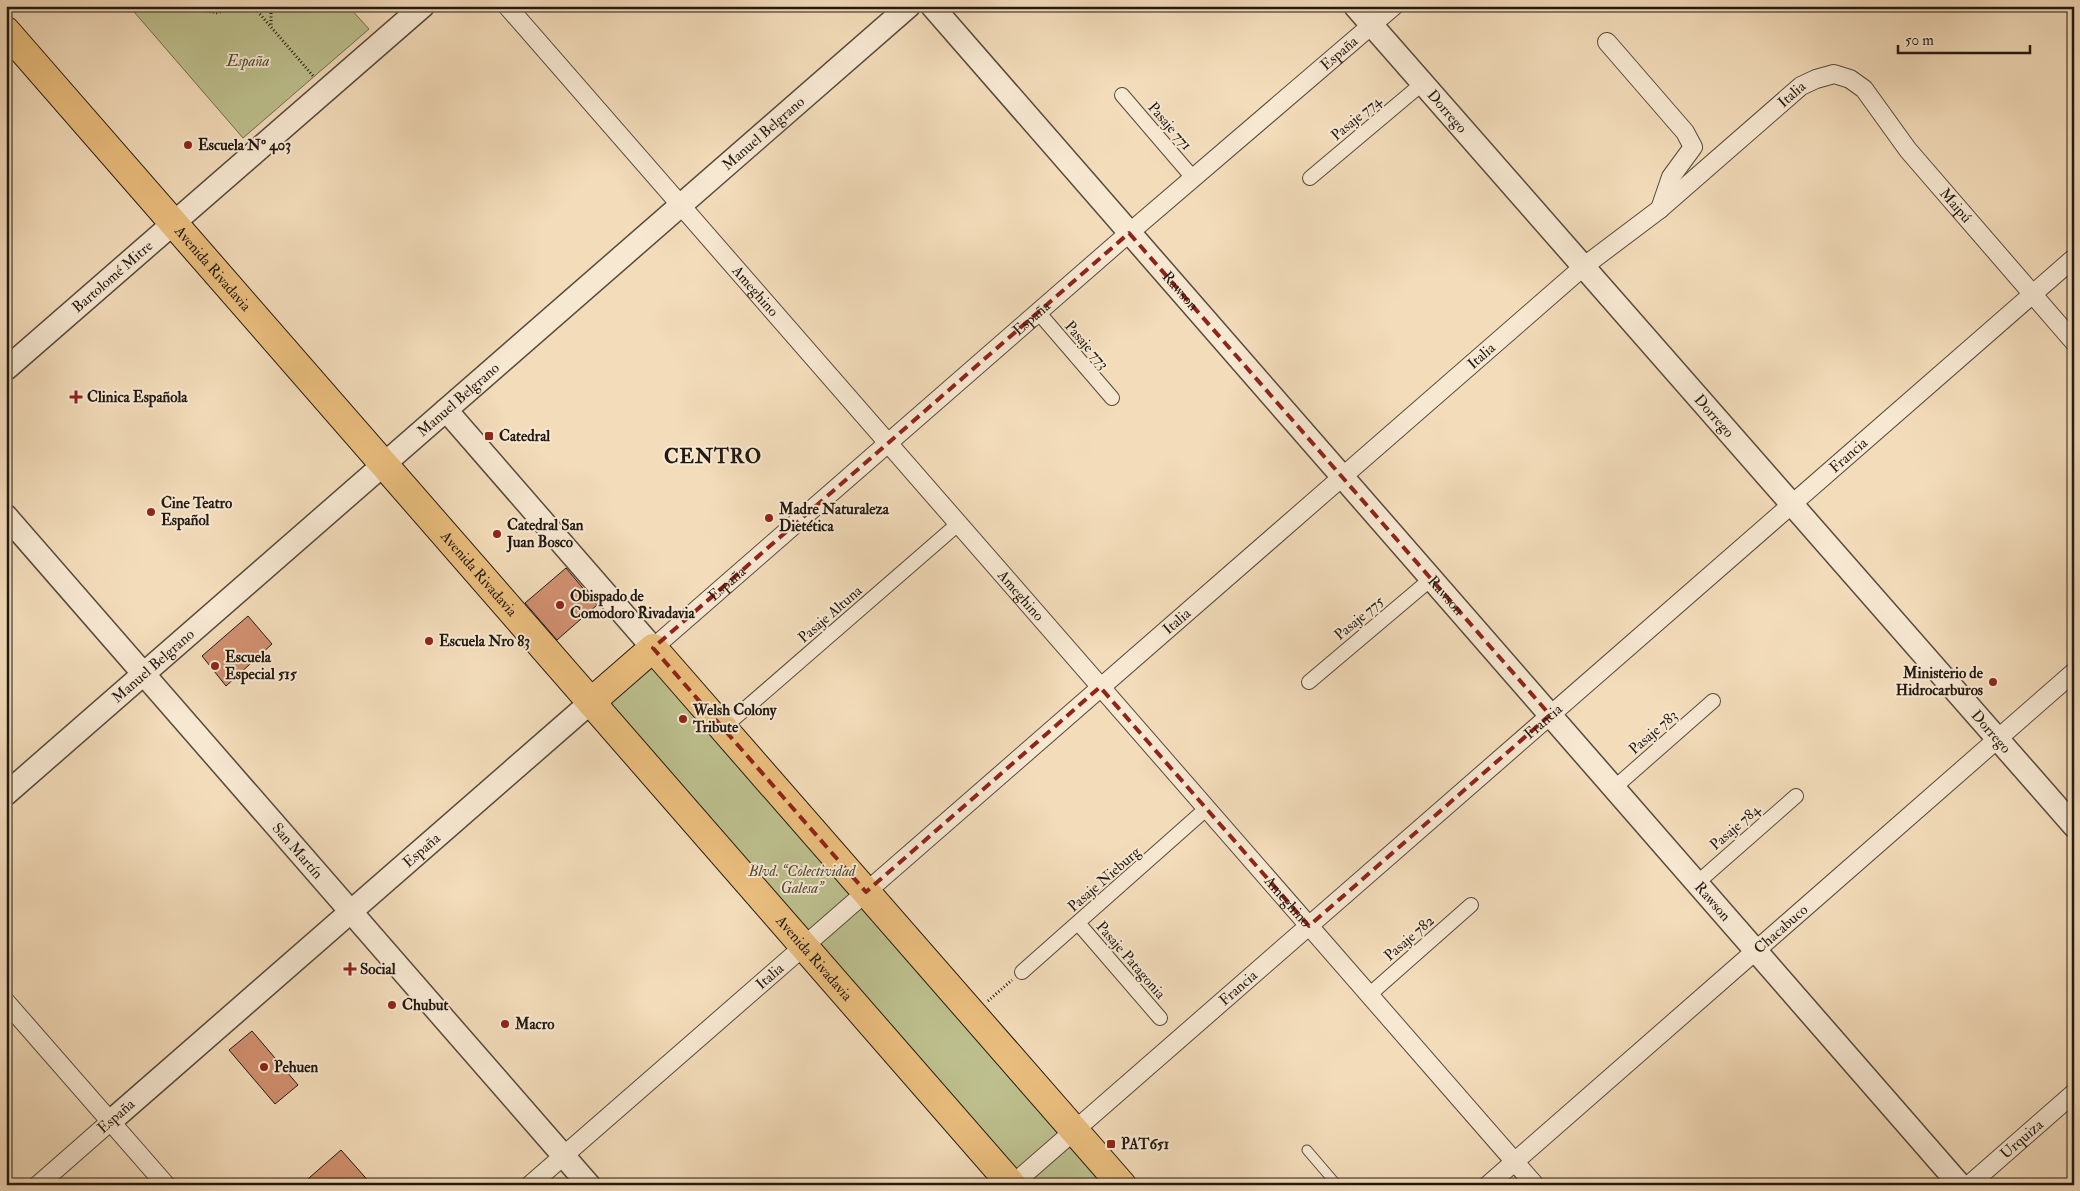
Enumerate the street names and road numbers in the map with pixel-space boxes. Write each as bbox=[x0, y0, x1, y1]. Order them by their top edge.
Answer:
street label: España bbox=[1317, 32, 1363, 75]
street label: Italia bbox=[1774, 77, 1810, 112]
street label: Dorrego bbox=[1423, 86, 1471, 137]
street label: Pasaje 774 bbox=[1327, 91, 1386, 145]
street label: Manuel Belgrano bbox=[718, 92, 809, 175]
street label: Pasaje 771 bbox=[1143, 98, 1196, 154]
street label: Maipú bbox=[1935, 184, 1976, 227]
street label: Avenida Rivadavia bbox=[169, 221, 256, 316]
street label: Bartolomé Mitre bbox=[68, 237, 157, 317]
street label: Ameghino bbox=[727, 261, 782, 321]
street label: Rawson bbox=[1158, 268, 1203, 315]
street label: España bbox=[1009, 296, 1055, 340]
street label: Pasaje 773 bbox=[1060, 317, 1113, 374]
street label: Italia bbox=[1464, 338, 1500, 373]
street label: Manuel Belgrano bbox=[413, 359, 504, 441]
street label: Dorrego bbox=[1690, 390, 1738, 442]
street label: Francia bbox=[1825, 433, 1872, 477]
street label: Avenida Rivadavia bbox=[436, 527, 522, 621]
street label: España bbox=[705, 562, 751, 605]
street label: Ameghino bbox=[992, 566, 1048, 625]
street label: Rawson bbox=[1423, 572, 1468, 620]
street label: Pasaje Altuna bbox=[794, 581, 867, 647]
street label: Pasaje 775 bbox=[1331, 592, 1388, 645]
street label: Italia bbox=[1159, 604, 1196, 639]
street label: Manuel Belgrano bbox=[108, 625, 198, 707]
street label: Francia bbox=[1520, 699, 1567, 744]
street label: Pasaje 783 bbox=[1625, 706, 1682, 759]
street label: Dorrego bbox=[1967, 706, 2015, 758]
street label: Pasaje 784 bbox=[1706, 800, 1765, 854]
street label: San Martín bbox=[268, 819, 327, 883]
street label: España bbox=[399, 828, 445, 872]
street label: Pasaje Nieburg bbox=[1064, 842, 1145, 916]
street label: Ameghino bbox=[1259, 872, 1315, 931]
street label: Rawson bbox=[1690, 878, 1735, 926]
street label: Chacabuco bbox=[1750, 900, 1812, 958]
street label: Avenida Rivadavia bbox=[771, 911, 857, 1006]
street label: Pasaje 782 bbox=[1380, 911, 1439, 965]
street label: Pasaje Patagonia bbox=[1092, 918, 1170, 1004]
street label: Italia bbox=[752, 959, 789, 994]
street label: Francia bbox=[1215, 966, 1262, 1010]
street label: España bbox=[94, 1094, 140, 1139]
street label: Urquiza bbox=[1997, 1115, 2048, 1163]

